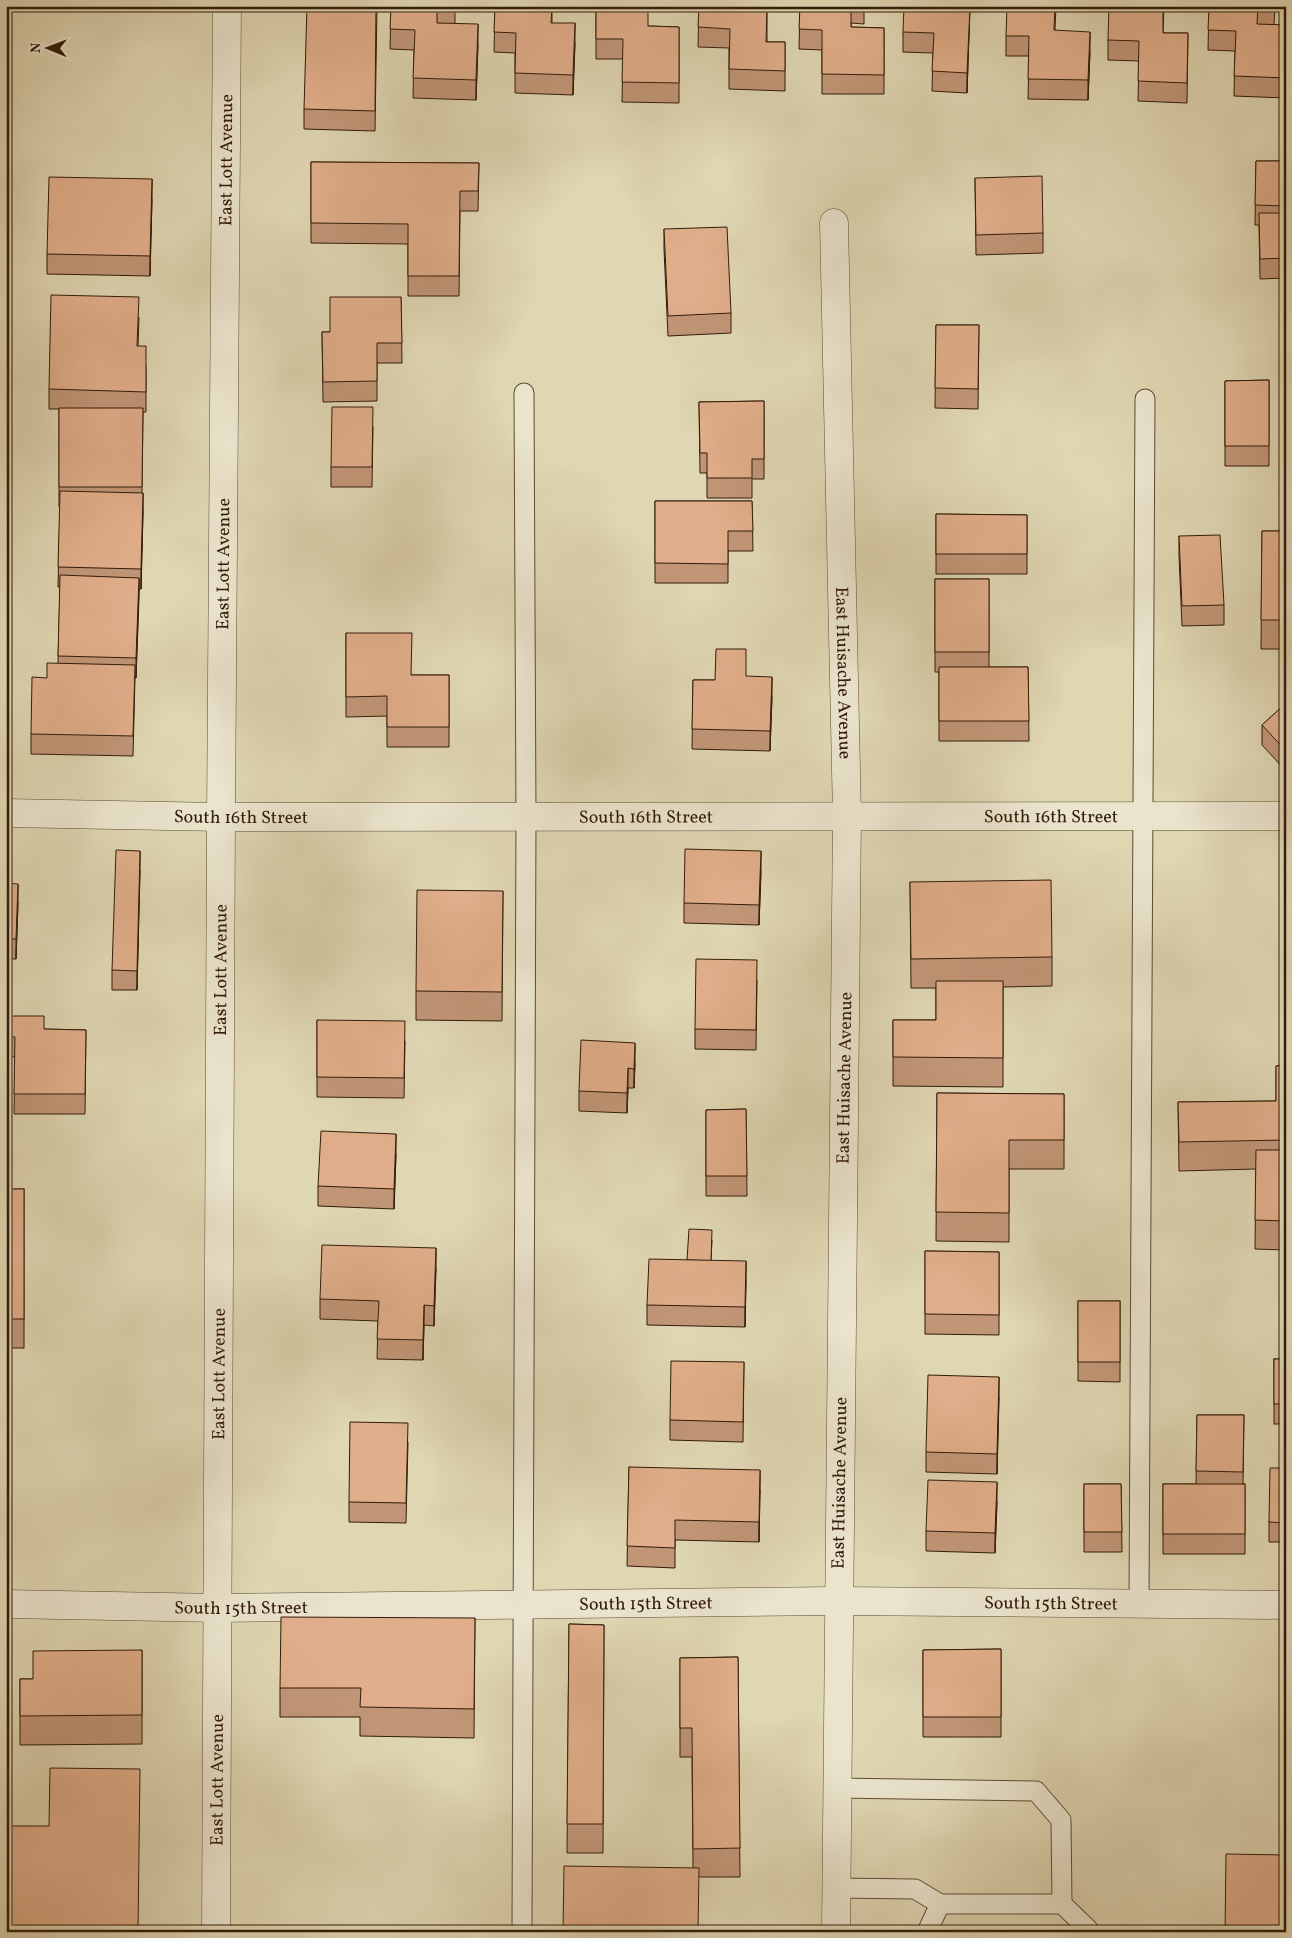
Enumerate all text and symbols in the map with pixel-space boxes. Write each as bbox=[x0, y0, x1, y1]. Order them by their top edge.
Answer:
north arrow bbox=[22, 22, 72, 72]
text: N bbox=[27, 43, 46, 53]
street label: East Lott Avenue bbox=[214, 94, 240, 226]
street label: East Lott Avenue bbox=[211, 498, 237, 630]
street label: East Huisache Avenue bbox=[828, 586, 857, 760]
street label: South 16th Street bbox=[174, 805, 308, 831]
street label: South 16th Street bbox=[984, 805, 1118, 830]
street label: South 16th Street bbox=[579, 806, 713, 831]
street label: East Lott Avenue bbox=[209, 904, 235, 1036]
street label: East Huisache Avenue bbox=[831, 992, 860, 1164]
street label: East Lott Avenue bbox=[207, 1308, 233, 1440]
street label: East Huisache Avenue bbox=[826, 1397, 855, 1569]
street label: South 15th Street bbox=[579, 1591, 713, 1618]
street label: South 15th Street bbox=[984, 1591, 1118, 1617]
street label: South 15th Street bbox=[174, 1596, 308, 1622]
street label: East Lott Avenue bbox=[205, 1714, 231, 1846]

